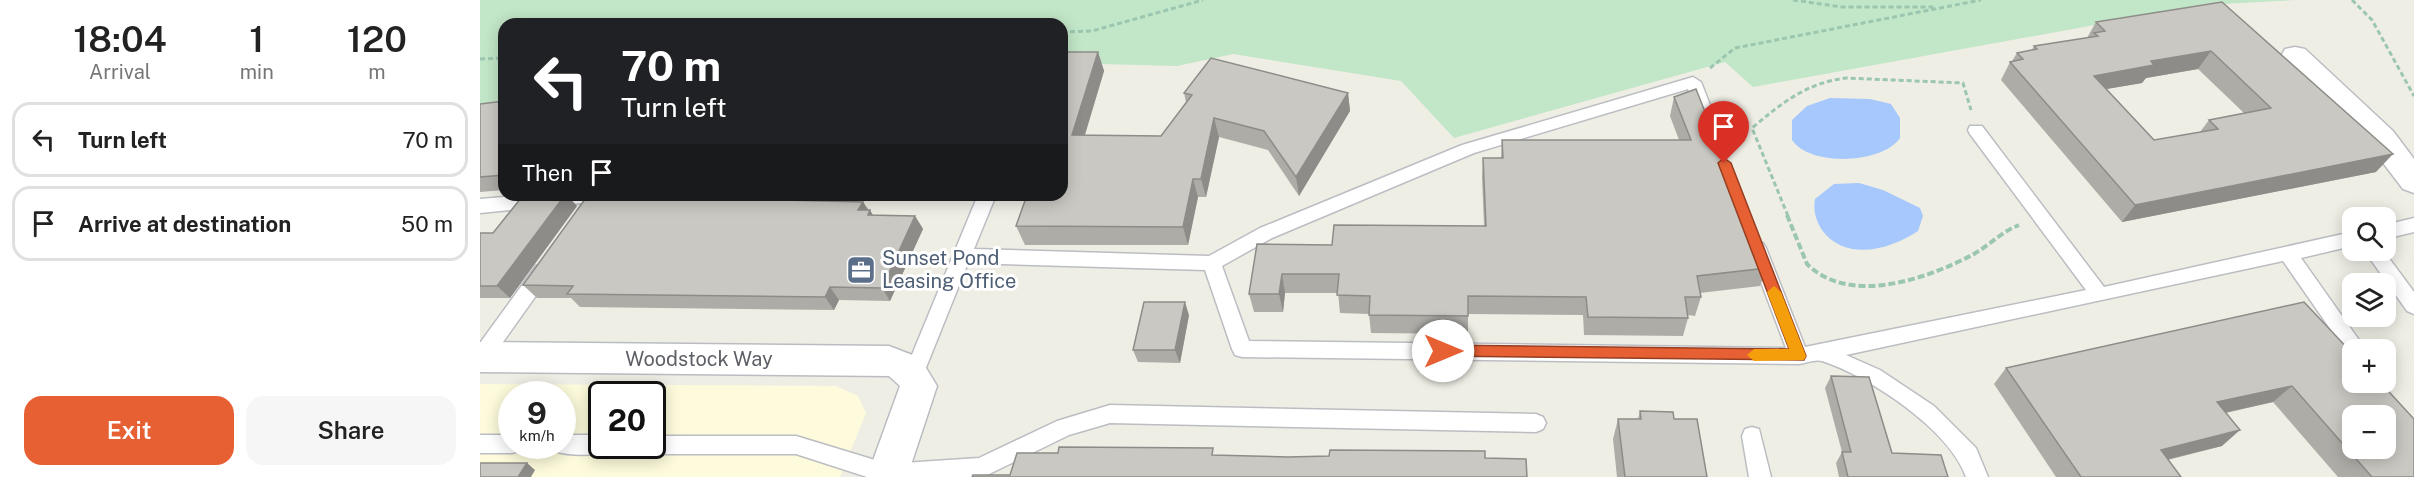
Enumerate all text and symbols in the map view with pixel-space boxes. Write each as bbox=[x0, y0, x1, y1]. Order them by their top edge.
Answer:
text: 18:04 bbox=[73, 18, 167, 60]
text: 1 bbox=[249, 18, 264, 60]
text: 120 bbox=[347, 18, 407, 60]
text: 70 m bbox=[621, 41, 721, 90]
icon: left bbox=[522, 42, 600, 120]
text: Arrival bbox=[89, 60, 151, 84]
text: min bbox=[240, 60, 274, 84]
text: m bbox=[368, 60, 386, 84]
text: Turn left bbox=[621, 91, 727, 123]
pin bbox=[1698, 101, 1749, 163]
icon: arrive bbox=[1707, 110, 1740, 143]
icon: left bbox=[27, 123, 60, 156]
text: Turn left bbox=[78, 127, 167, 153]
text: 70 m bbox=[402, 127, 453, 153]
icon: arrive bbox=[585, 156, 618, 189]
text: Then bbox=[522, 160, 573, 186]
icon: arrive bbox=[27, 207, 60, 240]
map controls bbox=[2342, 207, 2396, 459]
button: search bbox=[2342, 207, 2396, 261]
text: Arrive at destination bbox=[78, 211, 291, 237]
text: 50 m bbox=[401, 211, 453, 237]
place label: Sunset Pond Leasing Office bbox=[882, 246, 1016, 293]
office icon: Sunset Pond Leasing Office bbox=[845, 254, 877, 286]
button: layers bbox=[2342, 273, 2396, 327]
position arrow bbox=[1411, 319, 1475, 383]
button: + bbox=[2342, 339, 2396, 393]
street label: Woodstock Way bbox=[625, 347, 773, 371]
speed limit sign: 20 bbox=[588, 381, 666, 459]
text: 9 bbox=[527, 395, 547, 431]
button: Exit bbox=[24, 396, 234, 465]
button: Share bbox=[246, 396, 456, 465]
button: − bbox=[2342, 405, 2396, 459]
text: km/h bbox=[519, 427, 555, 444]

